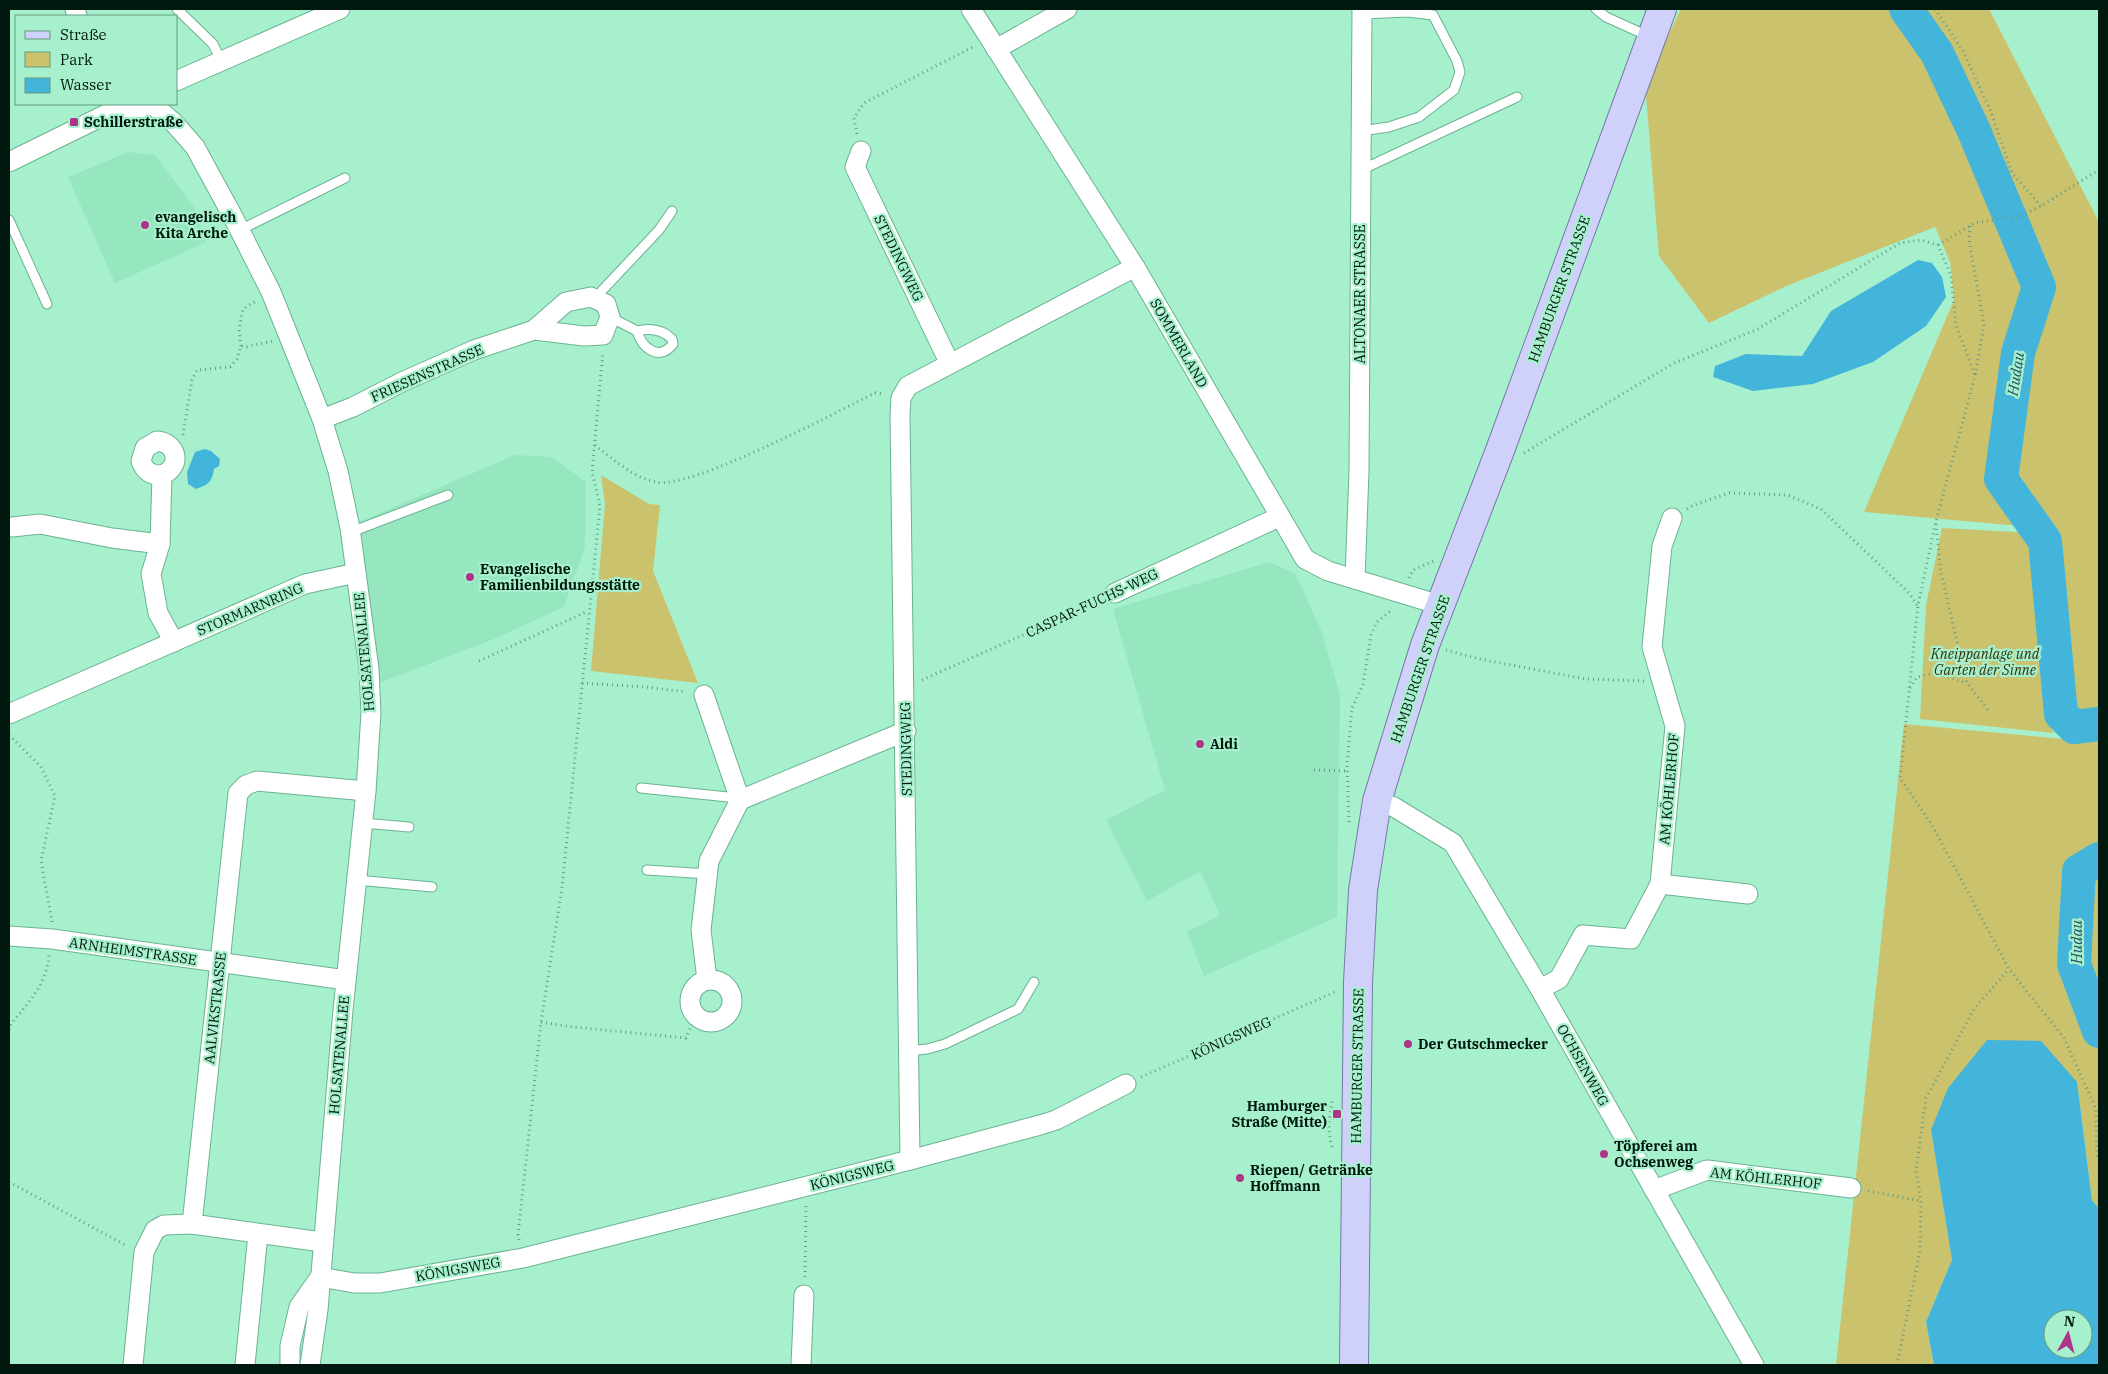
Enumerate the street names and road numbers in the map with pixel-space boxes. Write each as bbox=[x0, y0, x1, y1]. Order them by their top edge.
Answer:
street label: STEDINGWEG bbox=[870, 212, 928, 304]
street label: HAMBURGER STRASSE bbox=[1524, 213, 1594, 365]
street label: ALTONAER STRASSE bbox=[1351, 224, 1369, 364]
street label: SOMMERLAND bbox=[1146, 295, 1212, 391]
street label: FRIESENSTRASSE bbox=[368, 340, 486, 406]
street label: CASPAR-FUCHS-WEG bbox=[1023, 564, 1161, 642]
street label: STORMARNRING bbox=[194, 578, 306, 640]
street label: HOLSATENALLEE bbox=[350, 592, 378, 712]
street label: HAMBURGER STRASSE bbox=[1386, 593, 1454, 745]
street label: STEDINGWEG bbox=[896, 702, 916, 796]
street label: AM KÖHLERHOF bbox=[1655, 732, 1683, 846]
street label: ARNHEIMSTRASSE bbox=[68, 933, 198, 969]
street label: AALVIKSTRASSE bbox=[200, 951, 230, 1065]
street label: HAMBURGER STRASSE bbox=[1347, 988, 1367, 1144]
street label: HOLSATENALLEE bbox=[325, 995, 353, 1115]
street label: KÖNIGSWEG bbox=[1188, 1012, 1274, 1064]
street label: OCHSENWEG bbox=[1553, 1021, 1613, 1109]
street label: KÖNIGSWEG bbox=[808, 1156, 896, 1194]
street label: AM KÖHLERHOF bbox=[1709, 1163, 1823, 1193]
street label: KÖNIGSWEG bbox=[414, 1253, 502, 1285]

